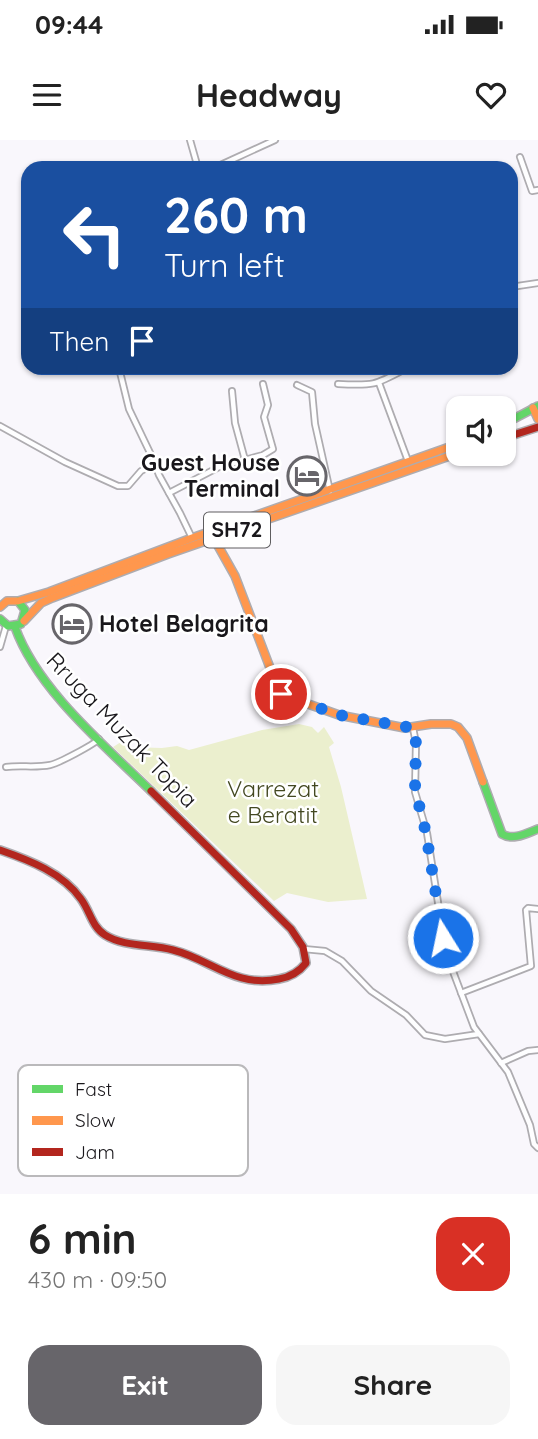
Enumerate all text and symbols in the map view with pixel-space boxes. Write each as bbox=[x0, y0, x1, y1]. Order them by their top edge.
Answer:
text: 09:44 bbox=[35, 8, 103, 41]
text: Headway bbox=[196, 75, 342, 115]
icon: menu bbox=[28, 76, 66, 114]
icon: heart bbox=[472, 76, 510, 114]
text: 260 m bbox=[164, 184, 308, 245]
icon: left bbox=[49, 189, 140, 280]
text: Turn left bbox=[164, 245, 285, 285]
icon: arrive bbox=[123, 322, 161, 360]
text: Then bbox=[49, 325, 109, 358]
map controls bbox=[446, 396, 516, 466]
button: sound bbox=[446, 396, 516, 466]
place label: Guest House Terminal bbox=[141, 448, 280, 503]
hotel icon: Guest House Terminal bbox=[286, 455, 328, 497]
road number: SH72 bbox=[204, 512, 270, 548]
hotel icon: Hotel Belagrita bbox=[51, 603, 93, 645]
place label: Hotel Belagrita bbox=[99, 609, 269, 638]
street label: Rruga Muzak Topia bbox=[41, 646, 204, 813]
pin bbox=[251, 664, 311, 724]
icon: arrive bbox=[262, 675, 300, 713]
park label: Varrezat e Beratit bbox=[227, 774, 319, 829]
position arrow bbox=[406, 901, 480, 975]
legend bbox=[18, 1065, 248, 1176]
text: Fast bbox=[75, 1077, 112, 1101]
text: Slow bbox=[75, 1108, 116, 1132]
text: Jam bbox=[75, 1140, 115, 1164]
text: 6 min bbox=[28, 1212, 137, 1265]
button: close bbox=[436, 1217, 510, 1291]
text: 430 m · 09:50 bbox=[28, 1265, 167, 1294]
button: Exit bbox=[28, 1345, 262, 1425]
button: Share bbox=[276, 1345, 510, 1425]

